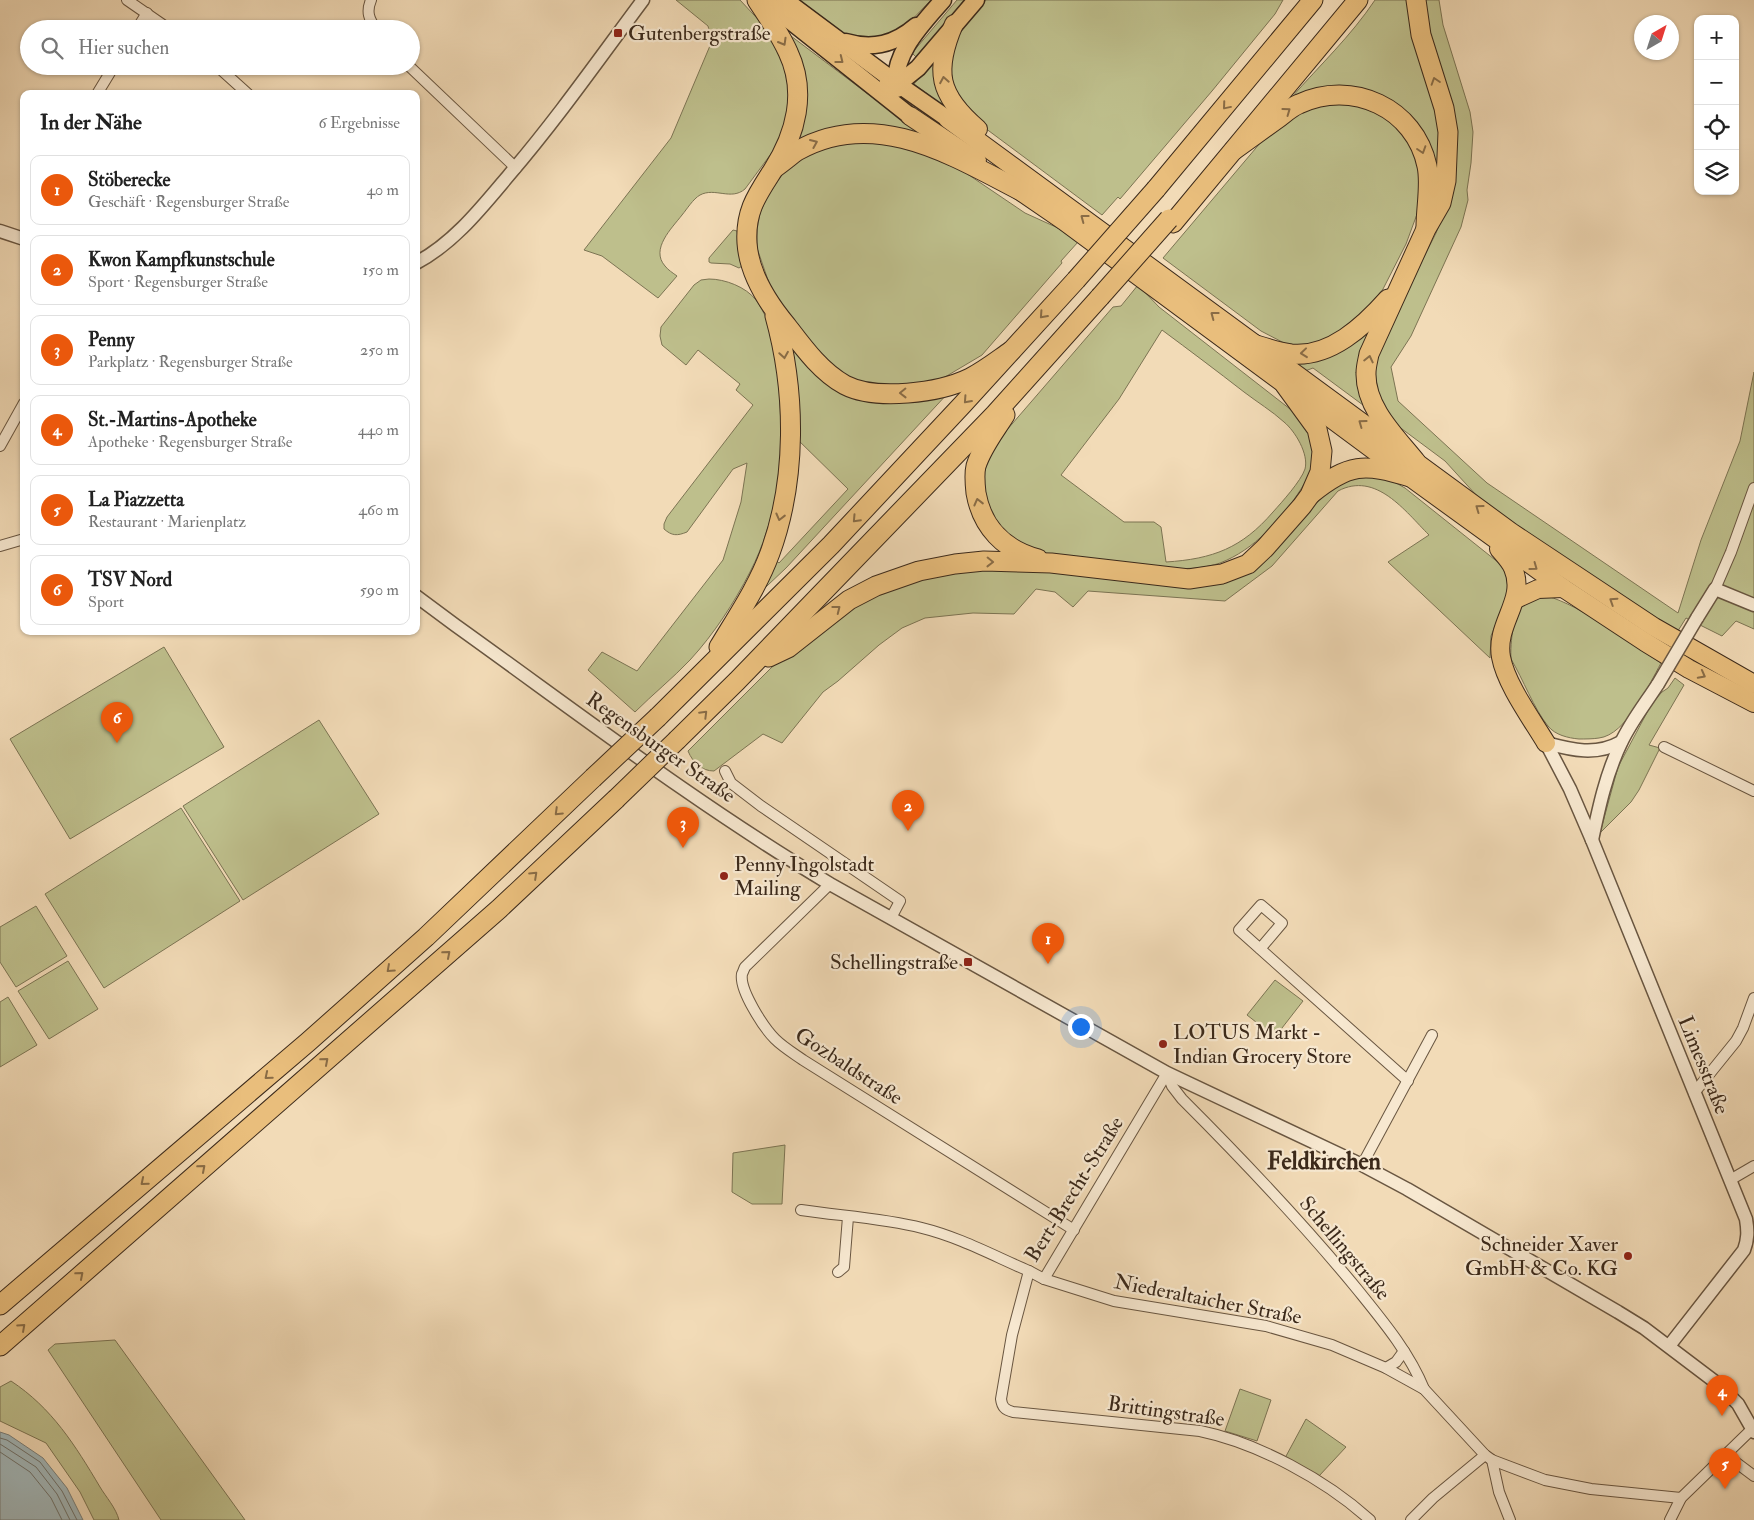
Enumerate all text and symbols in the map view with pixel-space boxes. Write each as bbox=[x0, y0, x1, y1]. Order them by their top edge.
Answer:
north arrow bbox=[1634, 15, 1679, 60]
map controls bbox=[1694, 15, 1739, 195]
button: + bbox=[1694, 15, 1739, 60]
search box bbox=[20, 20, 420, 75]
place label: Gutenbergstraße bbox=[628, 20, 771, 47]
marker: Gutenbergstraße bbox=[612, 27, 624, 39]
icon: search bbox=[38, 34, 66, 62]
text: Hier suchen bbox=[78, 36, 169, 60]
one-way arrow bbox=[776, 36, 786, 45]
one-way arrow bbox=[835, 54, 844, 63]
button: − bbox=[1694, 60, 1739, 105]
one-way arrow bbox=[939, 75, 949, 84]
one-way arrow bbox=[1431, 78, 1441, 86]
one-way arrow bbox=[1223, 100, 1231, 109]
button: locate bbox=[1694, 105, 1739, 150]
one-way arrow bbox=[1281, 108, 1291, 117]
text: In der Nähe bbox=[40, 109, 142, 136]
text: 6 Ergebnisse bbox=[319, 113, 400, 133]
one-way arrow bbox=[809, 139, 818, 150]
one-way arrow bbox=[1417, 145, 1427, 154]
button: layers bbox=[1694, 150, 1739, 195]
text: Stöberecke bbox=[88, 168, 170, 192]
text: 1 bbox=[54, 180, 60, 200]
text: 40 m bbox=[366, 180, 399, 200]
text: Geschäft · Regensburger Straße bbox=[88, 192, 289, 212]
one-way arrow bbox=[1080, 215, 1090, 224]
text: Kwon Kampfkunstschule bbox=[88, 248, 275, 272]
text: 2 bbox=[53, 260, 61, 280]
text: 150 m bbox=[362, 260, 399, 280]
text: Sport · Regensburger Straße bbox=[88, 272, 268, 292]
one-way arrow bbox=[1040, 310, 1049, 319]
one-way arrow bbox=[1210, 312, 1220, 321]
text: Penny bbox=[88, 328, 134, 352]
text: 3 bbox=[54, 340, 60, 360]
text: 250 m bbox=[360, 340, 399, 360]
one-way arrow bbox=[1299, 347, 1307, 358]
one-way arrow bbox=[779, 351, 789, 360]
text: Parkplatz · Regensburger Straße bbox=[88, 352, 293, 372]
one-way arrow bbox=[1363, 354, 1374, 363]
one-way arrow bbox=[898, 388, 906, 399]
one-way arrow bbox=[964, 395, 973, 404]
text: St.-Martins-Apotheke bbox=[88, 408, 257, 432]
text: 4 bbox=[53, 420, 61, 440]
text: 440 m bbox=[358, 420, 399, 440]
one-way arrow bbox=[1359, 420, 1368, 429]
text: Apotheke · Regensburger Straße bbox=[88, 432, 292, 452]
text: La Piazzetta bbox=[88, 488, 184, 512]
one-way arrow bbox=[973, 497, 984, 506]
text: 5 bbox=[53, 500, 61, 520]
text: 460 m bbox=[358, 500, 399, 520]
one-way arrow bbox=[1476, 506, 1485, 514]
text: Restaurant · Marienplatz bbox=[88, 512, 246, 532]
one-way arrow bbox=[776, 512, 786, 520]
one-way arrow bbox=[853, 513, 862, 522]
one-way arrow bbox=[986, 557, 994, 567]
one-way arrow bbox=[1528, 562, 1537, 570]
text: TSV Nord bbox=[88, 568, 172, 592]
text: 6 bbox=[53, 580, 61, 600]
text: 590 m bbox=[360, 580, 399, 600]
text: Sport bbox=[88, 592, 124, 612]
one-way arrow bbox=[1609, 598, 1619, 607]
one-way arrow bbox=[832, 606, 841, 615]
one-way arrow bbox=[1697, 669, 1706, 679]
street label: Regensburger Straße bbox=[581, 686, 741, 809]
pin: 6 bbox=[101, 702, 133, 743]
one-way arrow bbox=[698, 711, 707, 720]
pin: 2 bbox=[892, 790, 924, 831]
one-way arrow bbox=[554, 806, 563, 815]
pin: 3 bbox=[667, 807, 699, 848]
place label: Penny Ingolstadt Mailing bbox=[734, 851, 875, 902]
marker: Penny Ingolstadt Mailing bbox=[718, 870, 730, 882]
one-way arrow bbox=[529, 872, 538, 881]
pin: 1 bbox=[1032, 923, 1064, 964]
place label: Schellingstraße bbox=[830, 949, 958, 976]
one-way arrow bbox=[441, 951, 450, 960]
marker: Schellingstraße bbox=[962, 956, 974, 968]
one-way arrow bbox=[386, 963, 395, 972]
street label: Limesstraße bbox=[1672, 1012, 1736, 1118]
your location bbox=[1068, 1014, 1094, 1040]
place label: LOTUS Markt - Indian Grocery Store bbox=[1173, 1019, 1352, 1070]
street label: Gozbaldstraße bbox=[790, 1022, 908, 1111]
marker: LOTUS Markt - Indian Grocery Store bbox=[1157, 1038, 1169, 1050]
one-way arrow bbox=[319, 1058, 328, 1067]
one-way arrow bbox=[264, 1071, 273, 1080]
street label: Bert-Brecht-Straße bbox=[1019, 1111, 1130, 1267]
district label: Feldkirchen bbox=[1267, 1146, 1382, 1177]
one-way arrow bbox=[197, 1165, 206, 1174]
one-way arrow bbox=[141, 1176, 150, 1184]
street label: Schellingstraße bbox=[1293, 1191, 1396, 1306]
place label: Schneider Xaver GmbH & Co. KG bbox=[1465, 1231, 1618, 1282]
marker: Schneider Xaver GmbH & Co. KG bbox=[1622, 1250, 1634, 1262]
street label: Niederaltaicher Straße bbox=[1112, 1268, 1304, 1331]
one-way arrow bbox=[75, 1272, 84, 1281]
one-way arrow bbox=[16, 1323, 25, 1332]
pin: 4 bbox=[1706, 1375, 1738, 1416]
street label: Brittingstraße bbox=[1106, 1390, 1226, 1433]
pin: 5 bbox=[1709, 1448, 1741, 1489]

